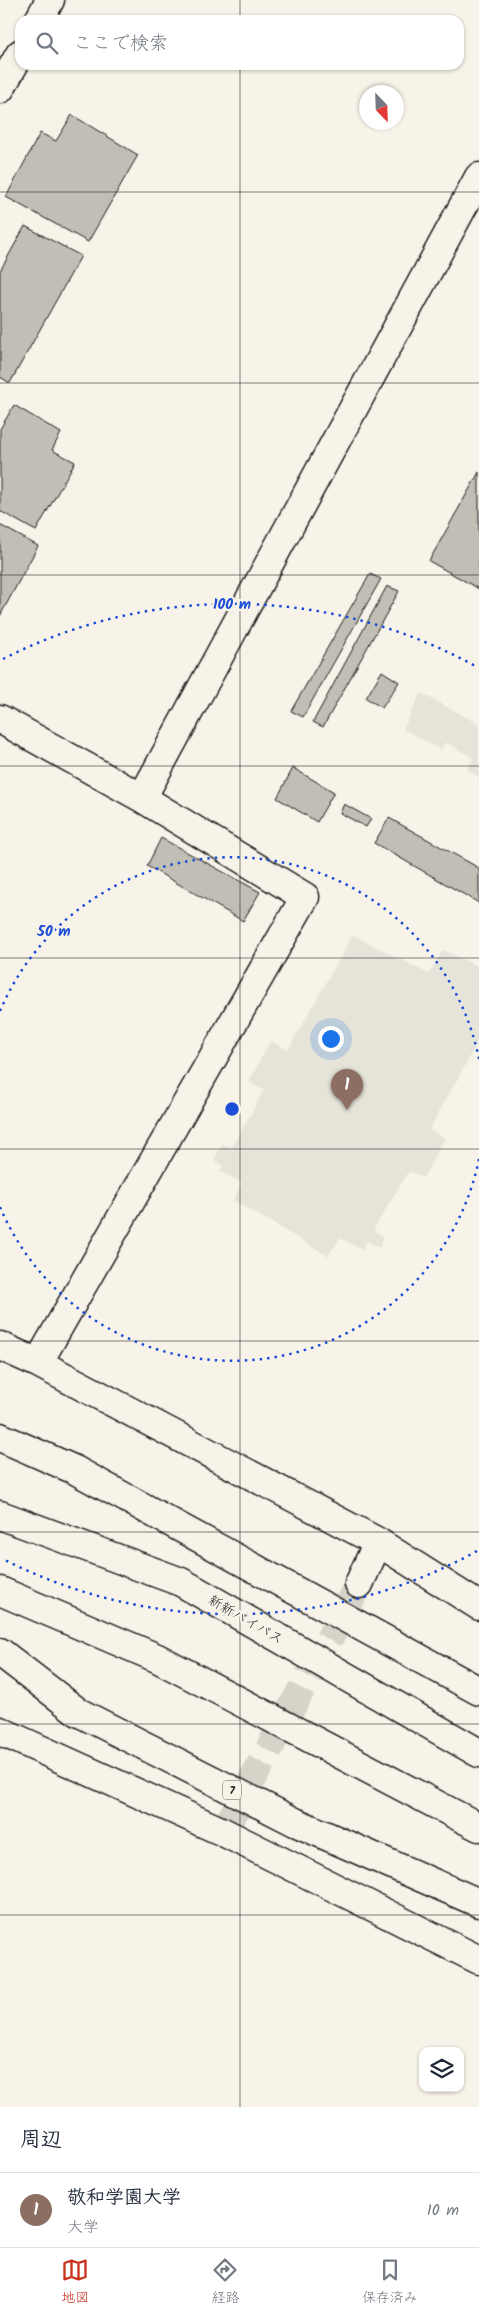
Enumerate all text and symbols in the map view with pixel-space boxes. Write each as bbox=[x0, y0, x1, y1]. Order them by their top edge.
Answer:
search box bbox=[15, 15, 464, 70]
icon: search bbox=[33, 29, 61, 57]
text: ここで検索 bbox=[73, 29, 168, 59]
north arrow bbox=[359, 85, 404, 130]
text: 100 m bbox=[213, 593, 251, 617]
text: 50 m bbox=[36, 920, 71, 944]
your location bbox=[318, 1026, 344, 1052]
pin: 1 bbox=[331, 1069, 363, 1110]
centre of rings bbox=[223, 1100, 241, 1118]
street label: 新新バイパス bbox=[204, 1589, 287, 1650]
road number: 7 bbox=[223, 1780, 241, 1800]
map controls bbox=[419, 2047, 464, 2092]
button: layers bbox=[419, 2047, 464, 2092]
text: 周辺 bbox=[20, 2124, 62, 2157]
text: 敬和学園大学 bbox=[67, 2183, 181, 2213]
text: 1 bbox=[34, 2198, 38, 2223]
text: 10 m bbox=[427, 2198, 459, 2223]
text: 大学 bbox=[67, 2215, 99, 2240]
tab: 地図 bbox=[61, 2256, 89, 2309]
tab: 経路 bbox=[211, 2256, 239, 2309]
tab: 保存済み bbox=[362, 2256, 418, 2309]

